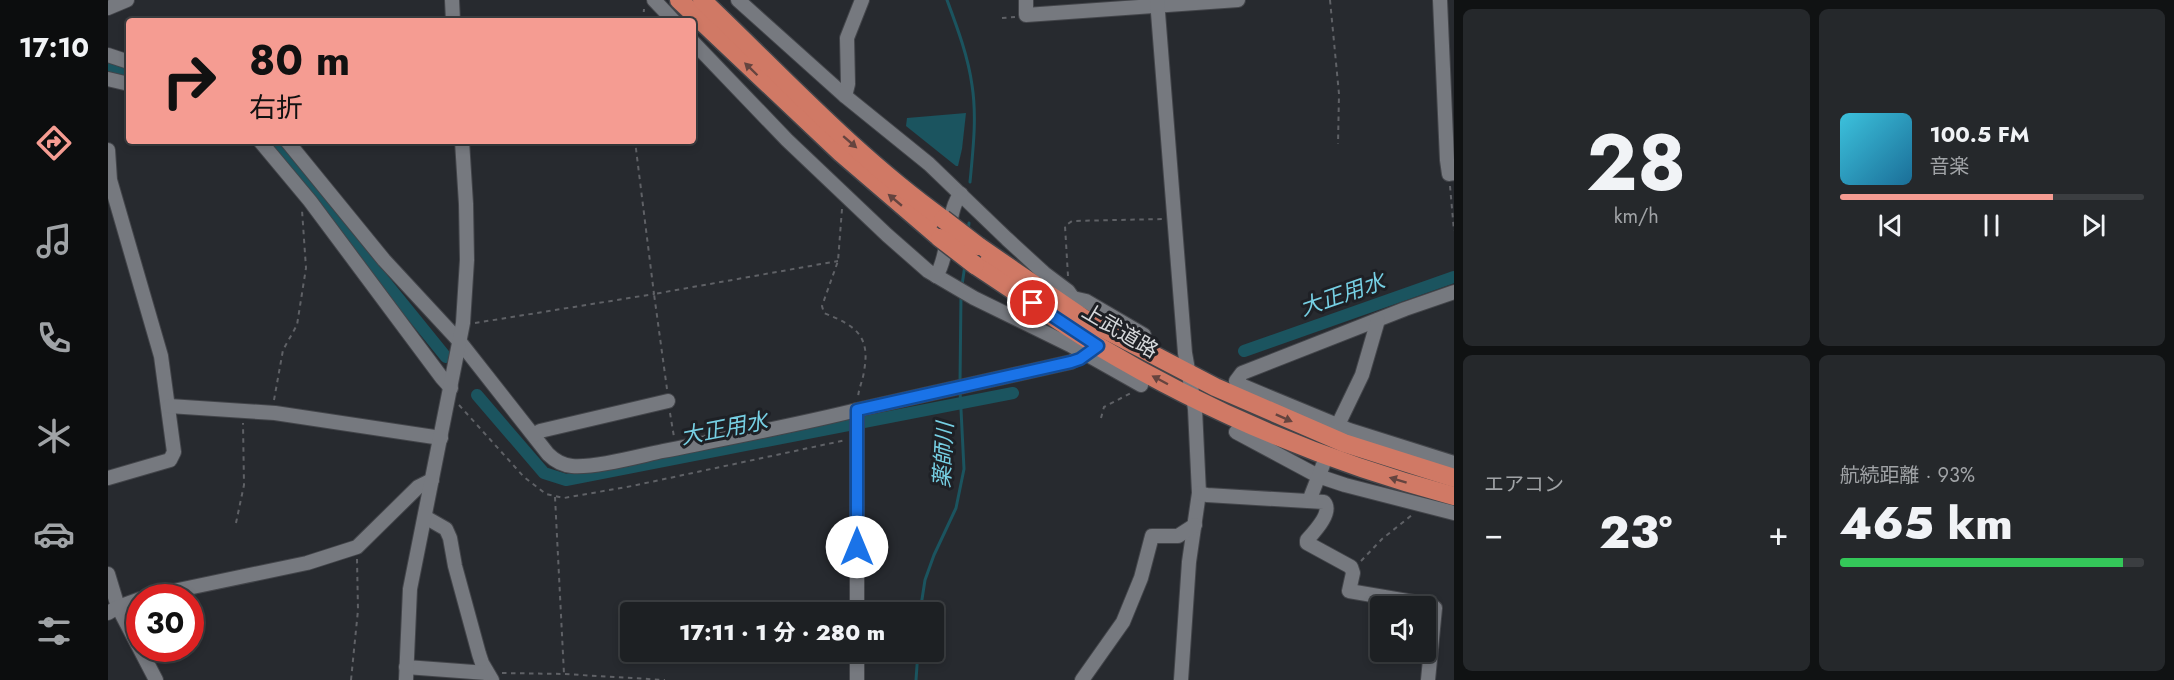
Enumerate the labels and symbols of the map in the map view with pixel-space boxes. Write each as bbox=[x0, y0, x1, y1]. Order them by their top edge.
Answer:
one-way arrow bbox=[744, 62, 759, 76]
one-way arrow bbox=[842, 135, 857, 148]
one-way arrow bbox=[887, 194, 903, 207]
water label: 大正用水 bbox=[1295, 264, 1391, 323]
pin bbox=[1007, 277, 1058, 328]
street label: 上武道路 bbox=[1076, 297, 1164, 365]
one-way arrow bbox=[1152, 375, 1169, 385]
water label: 大正用水 bbox=[678, 404, 772, 452]
one-way arrow bbox=[1276, 414, 1293, 423]
water label: 薬師川 bbox=[925, 419, 961, 489]
one-way arrow bbox=[1389, 475, 1407, 484]
position arrow bbox=[825, 515, 889, 579]
speed limit sign: 30 bbox=[126, 584, 204, 662]

